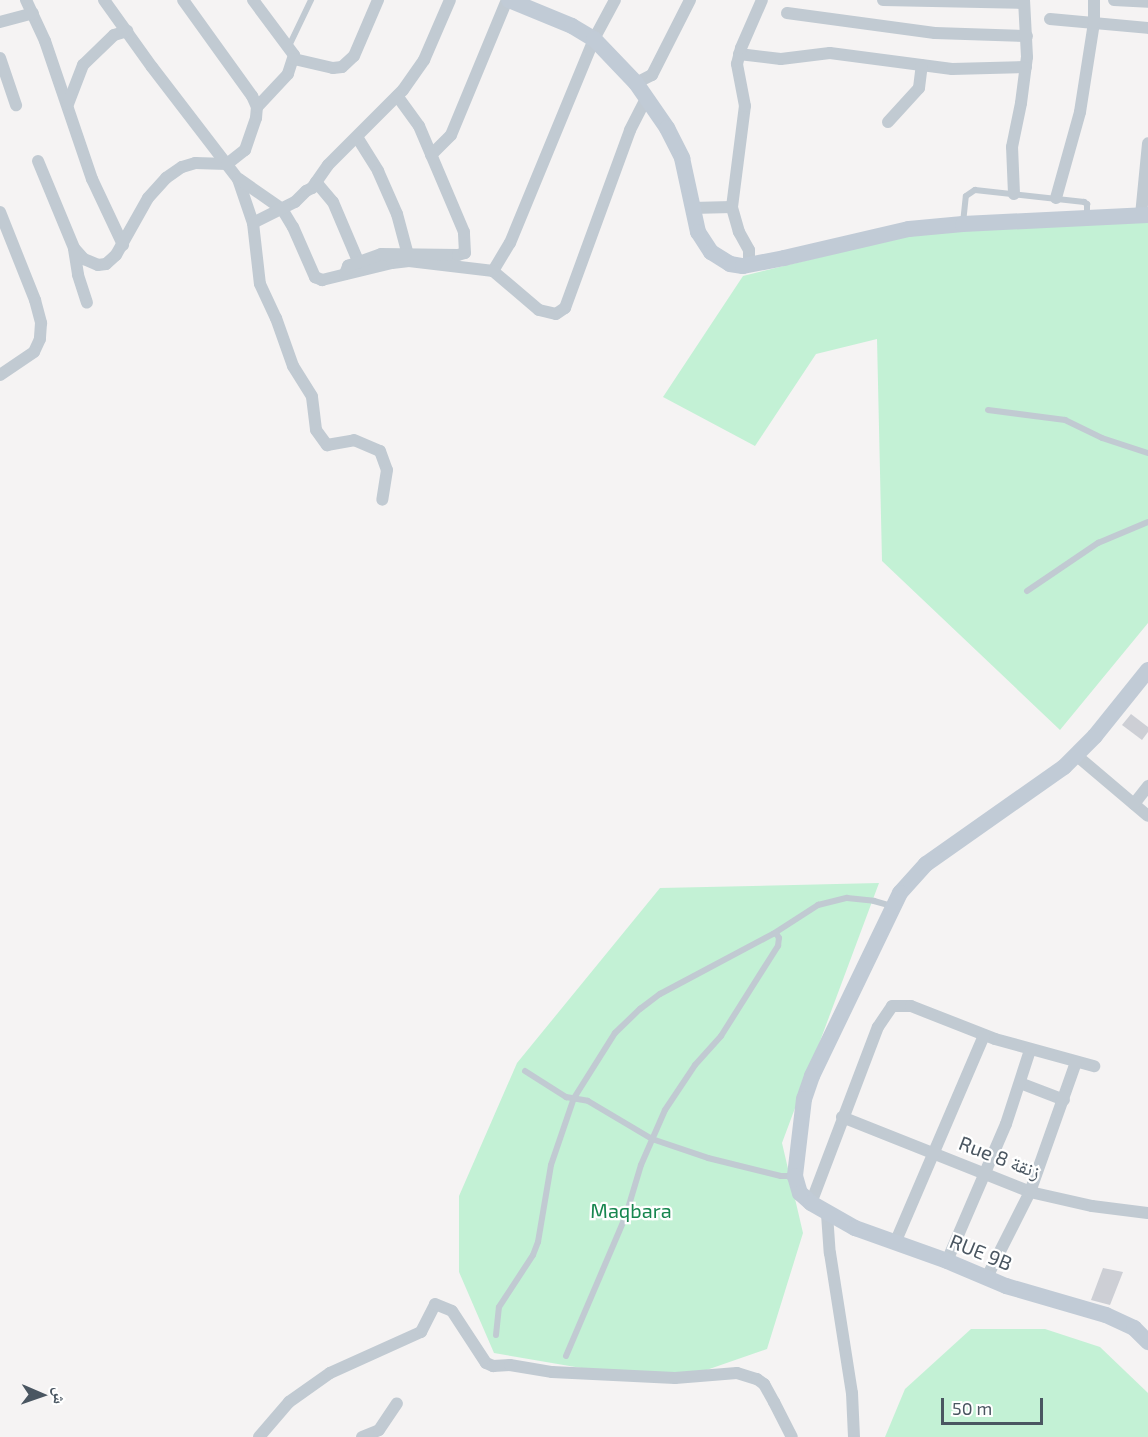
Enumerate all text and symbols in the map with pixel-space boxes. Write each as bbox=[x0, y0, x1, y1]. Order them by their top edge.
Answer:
street label: Rue 8 زنقة bbox=[956, 1130, 1044, 1184]
park label: Maqbara bbox=[590, 1198, 672, 1222]
street label: RUE 9B bbox=[946, 1229, 1016, 1275]
north arrow bbox=[12, 1365, 72, 1425]
scale bar bbox=[944, 1386, 1046, 1424]
text: ش bbox=[51, 1387, 70, 1404]
text: 50 m bbox=[952, 1397, 992, 1419]

